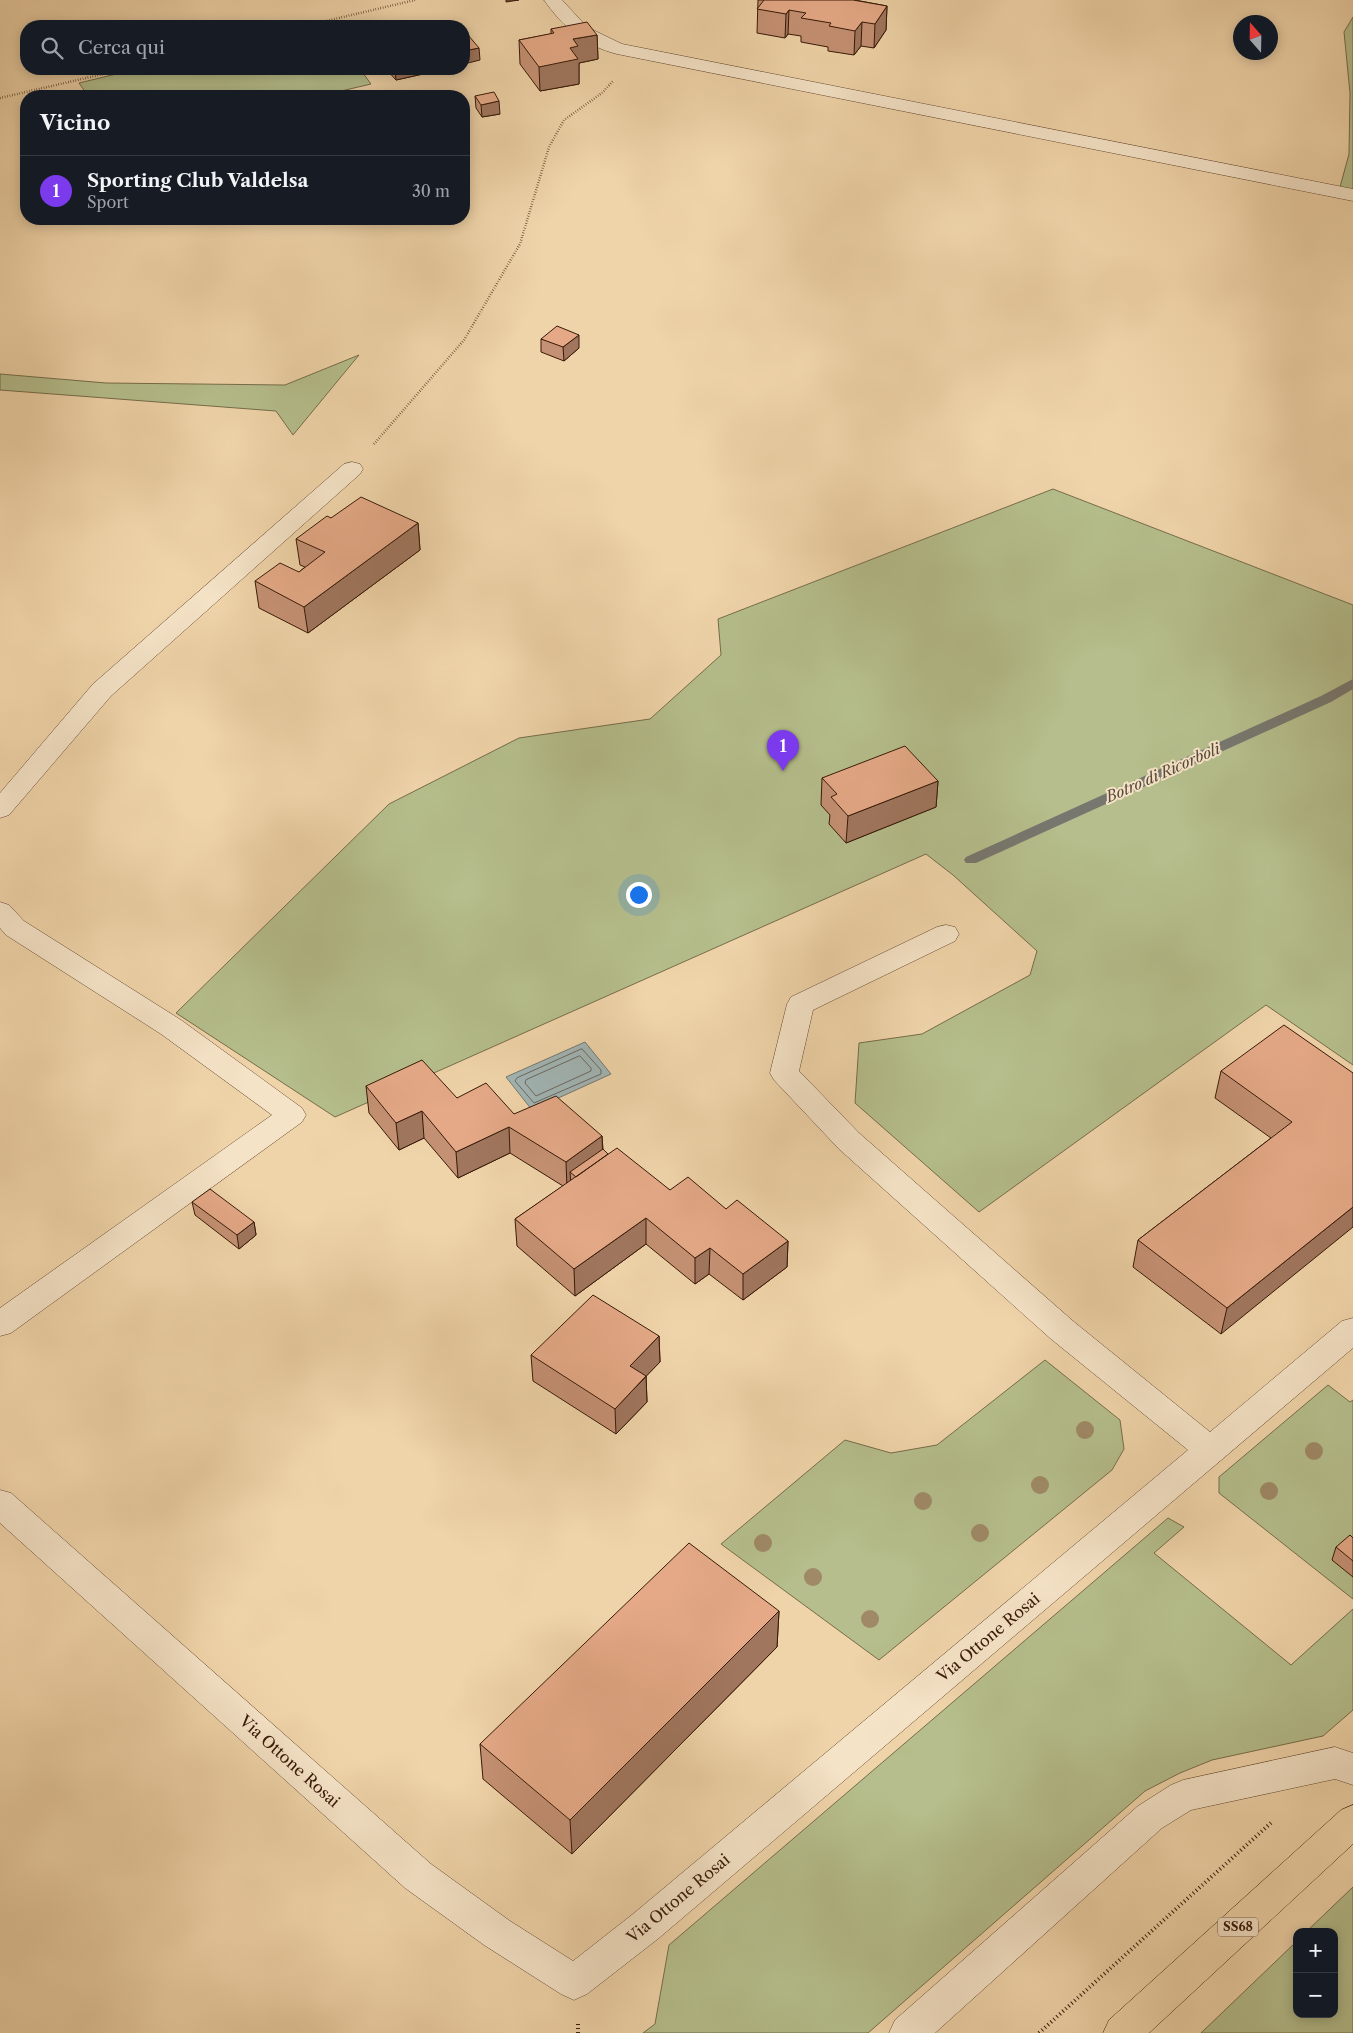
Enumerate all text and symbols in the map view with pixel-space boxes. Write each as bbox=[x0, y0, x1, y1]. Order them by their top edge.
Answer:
north arrow bbox=[1233, 15, 1278, 60]
search box bbox=[20, 20, 470, 75]
icon: search bbox=[38, 34, 66, 62]
text: Cerca qui bbox=[78, 36, 165, 59]
text: Vicino bbox=[40, 110, 110, 135]
text: Sporting Club Valdelsa bbox=[87, 169, 309, 192]
text: 1 bbox=[52, 181, 60, 201]
text: 30 m bbox=[412, 181, 450, 201]
text: Sport bbox=[87, 192, 129, 212]
pin: 1 bbox=[767, 730, 799, 771]
water label: Botro di Ricorboli bbox=[1102, 738, 1224, 807]
your location bbox=[626, 882, 652, 908]
street label: Via Ottone Rosai bbox=[932, 1588, 1044, 1687]
street label: Via Ottone Rosai bbox=[235, 1710, 344, 1811]
street label: Via Ottone Rosai bbox=[622, 1849, 734, 1948]
road number: SS68 bbox=[1218, 1918, 1258, 1936]
map controls bbox=[1293, 1928, 1338, 2018]
button: + bbox=[1293, 1928, 1338, 1973]
button: − bbox=[1293, 1973, 1338, 2018]

